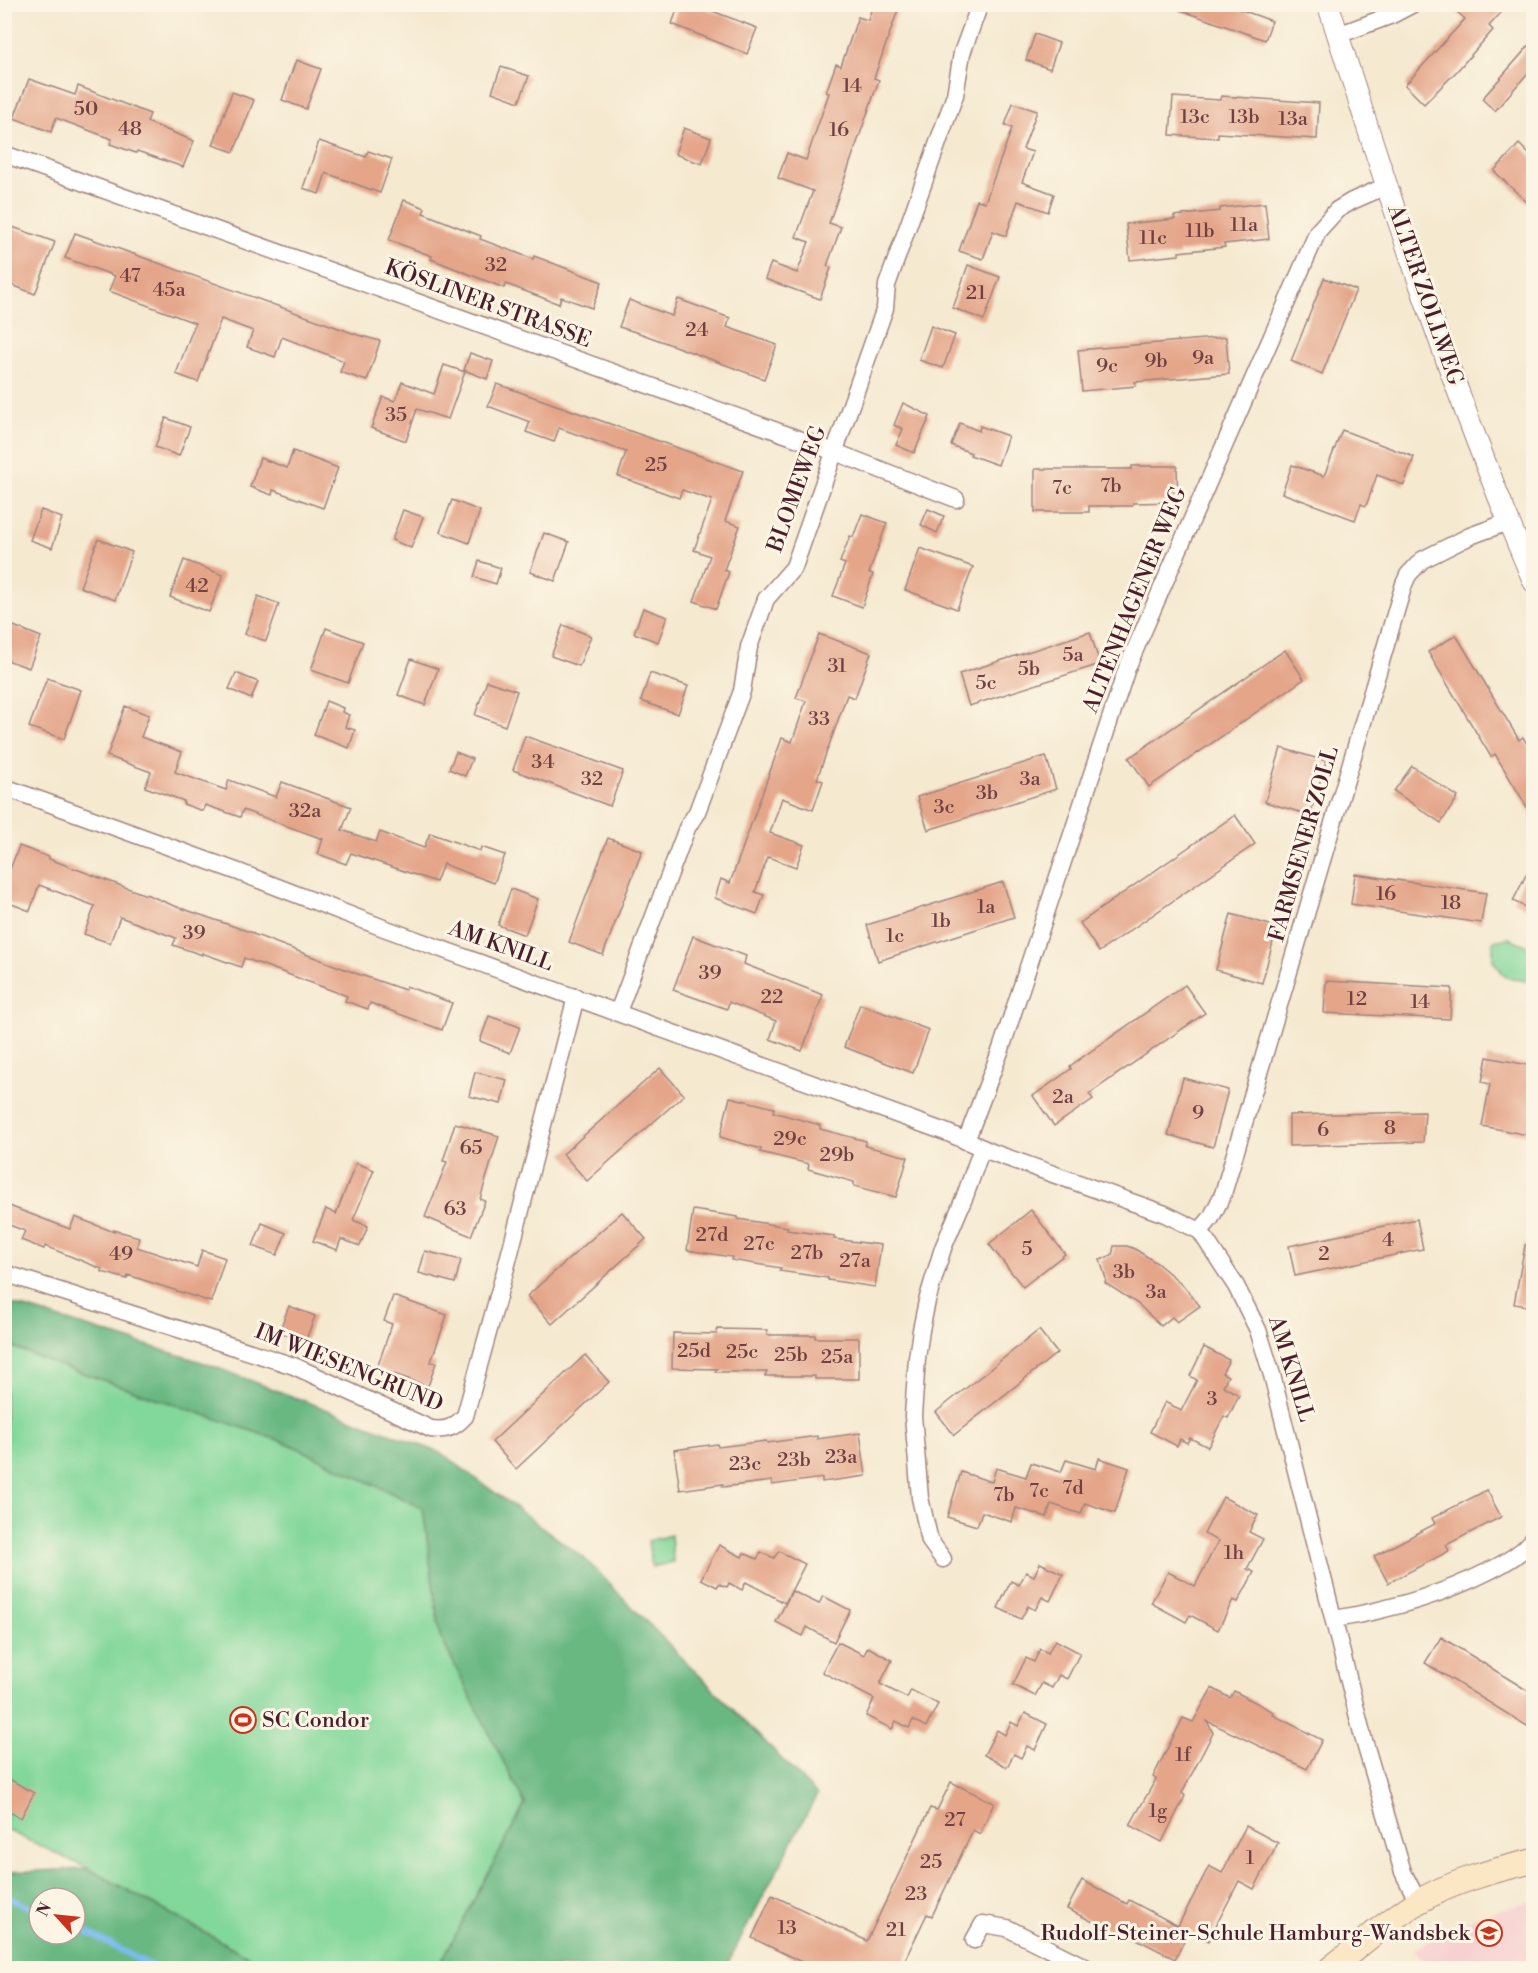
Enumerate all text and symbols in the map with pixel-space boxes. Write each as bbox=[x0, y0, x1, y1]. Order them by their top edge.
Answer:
house number: 14 bbox=[842, 74, 862, 99]
house number: 50 bbox=[74, 97, 98, 122]
house number: 13c bbox=[1180, 105, 1210, 130]
house number: 13b bbox=[1228, 105, 1260, 130]
house number: 13a bbox=[1278, 107, 1309, 132]
house number: 48 bbox=[118, 117, 142, 142]
house number: 16 bbox=[829, 118, 849, 143]
street label: ALTER ZOLLWEG bbox=[1381, 200, 1469, 389]
house number: 11a bbox=[1230, 213, 1259, 238]
house number: 11b bbox=[1185, 219, 1215, 244]
house number: 11c bbox=[1139, 226, 1167, 251]
street label: KÖSLINER STRASSE bbox=[381, 253, 595, 354]
house number: 32 bbox=[485, 253, 507, 278]
house number: 47 bbox=[119, 264, 141, 289]
house number: 45a bbox=[152, 278, 186, 303]
house number: 21 bbox=[966, 281, 987, 306]
house number: 24 bbox=[685, 318, 709, 343]
house number: 9a bbox=[1192, 346, 1215, 371]
house number: 9b bbox=[1144, 349, 1168, 374]
house number: 9c bbox=[1096, 354, 1118, 379]
house number: 35 bbox=[385, 403, 407, 428]
street label: BLOMEWEG bbox=[761, 422, 832, 557]
house number: 25 bbox=[645, 453, 667, 478]
house number: 7b bbox=[1100, 474, 1122, 499]
house number: 7c bbox=[1052, 476, 1072, 501]
street label: ALTENHAGENER WEG bbox=[1077, 483, 1193, 718]
house number: 42 bbox=[185, 574, 209, 599]
house number: 5a bbox=[1062, 643, 1084, 668]
house number: 31 bbox=[827, 654, 847, 679]
house number: 5b bbox=[1018, 657, 1040, 682]
house number: 5c bbox=[975, 671, 997, 696]
house number: 33 bbox=[808, 707, 830, 732]
street label: FARMSENER ZOLL bbox=[1263, 743, 1345, 945]
house number: 34 bbox=[531, 750, 555, 775]
house number: 32 bbox=[581, 767, 603, 792]
house number: 3a bbox=[1019, 767, 1041, 792]
house number: 3b bbox=[976, 781, 998, 806]
house number: 3c bbox=[933, 795, 955, 820]
house number: 32a bbox=[289, 799, 322, 824]
house number: 16 bbox=[1376, 882, 1396, 907]
house number: 18 bbox=[1441, 891, 1461, 916]
house number: 1a bbox=[977, 895, 996, 920]
house number: 1b bbox=[931, 909, 951, 934]
street label: AM KNILL bbox=[444, 914, 557, 977]
house number: 39 bbox=[182, 921, 206, 946]
house number: 1c bbox=[886, 924, 904, 949]
house number: 39 bbox=[698, 961, 722, 986]
house number: 22 bbox=[761, 985, 783, 1010]
house number: 12 bbox=[1347, 987, 1367, 1012]
house number: 14 bbox=[1410, 990, 1430, 1015]
house number: 2a bbox=[1052, 1085, 1075, 1110]
house number: 9 bbox=[1192, 1101, 1204, 1126]
house number: 8 bbox=[1384, 1116, 1396, 1141]
house number: 6 bbox=[1317, 1118, 1329, 1143]
house number: 29c bbox=[773, 1127, 807, 1152]
house number: 65 bbox=[459, 1136, 483, 1161]
house number: 29b bbox=[820, 1143, 854, 1168]
house number: 63 bbox=[443, 1197, 467, 1222]
house number: 27d bbox=[696, 1223, 729, 1248]
house number: 4 bbox=[1382, 1228, 1394, 1253]
house number: 27c bbox=[743, 1232, 775, 1257]
house number: 5 bbox=[1021, 1237, 1033, 1262]
house number: 27b bbox=[791, 1241, 823, 1266]
house number: 49 bbox=[109, 1242, 133, 1267]
house number: 2 bbox=[1318, 1242, 1330, 1267]
house number: 27a bbox=[839, 1249, 872, 1274]
house number: 3b bbox=[1113, 1260, 1135, 1285]
house number: 3a bbox=[1145, 1280, 1167, 1305]
street label: AM KNILL bbox=[1262, 1312, 1320, 1425]
street label: IM WIESENGRUND bbox=[251, 1318, 447, 1418]
house number: 25d bbox=[677, 1339, 712, 1364]
house number: 25c bbox=[726, 1340, 758, 1365]
house number: 25b bbox=[774, 1343, 808, 1368]
house number: 25a bbox=[821, 1345, 854, 1370]
house number: 3 bbox=[1206, 1387, 1218, 1412]
house number: 23a bbox=[825, 1445, 858, 1470]
house number: 23b bbox=[777, 1448, 811, 1473]
house number: 23c bbox=[729, 1452, 761, 1477]
house number: 7d bbox=[1062, 1476, 1084, 1501]
house number: 7c bbox=[1029, 1479, 1049, 1504]
house number: 7b bbox=[993, 1483, 1015, 1508]
house number: 1h bbox=[1224, 1541, 1244, 1566]
sports icon: SC Condor bbox=[228, 1705, 258, 1735]
place label: SC Condor bbox=[262, 1707, 369, 1734]
house number: 1f bbox=[1175, 1743, 1192, 1768]
house number: 1g bbox=[1149, 1799, 1168, 1824]
house number: 27 bbox=[944, 1808, 966, 1833]
house number: 1 bbox=[1246, 1846, 1255, 1871]
house number: 25 bbox=[920, 1850, 942, 1875]
house number: 23 bbox=[905, 1882, 927, 1907]
north arrow bbox=[27, 1886, 87, 1946]
text: N bbox=[33, 1899, 56, 1920]
house number: 13 bbox=[777, 1916, 797, 1941]
house number: 21 bbox=[886, 1918, 907, 1943]
school or university icon: Rudolf-Steiner-Schule Hamburg-Wandsbek bbox=[1474, 1918, 1504, 1948]
place label: Rudolf-Steiner-Schule Hamburg-Wandsbek bbox=[1040, 1920, 1472, 1947]

